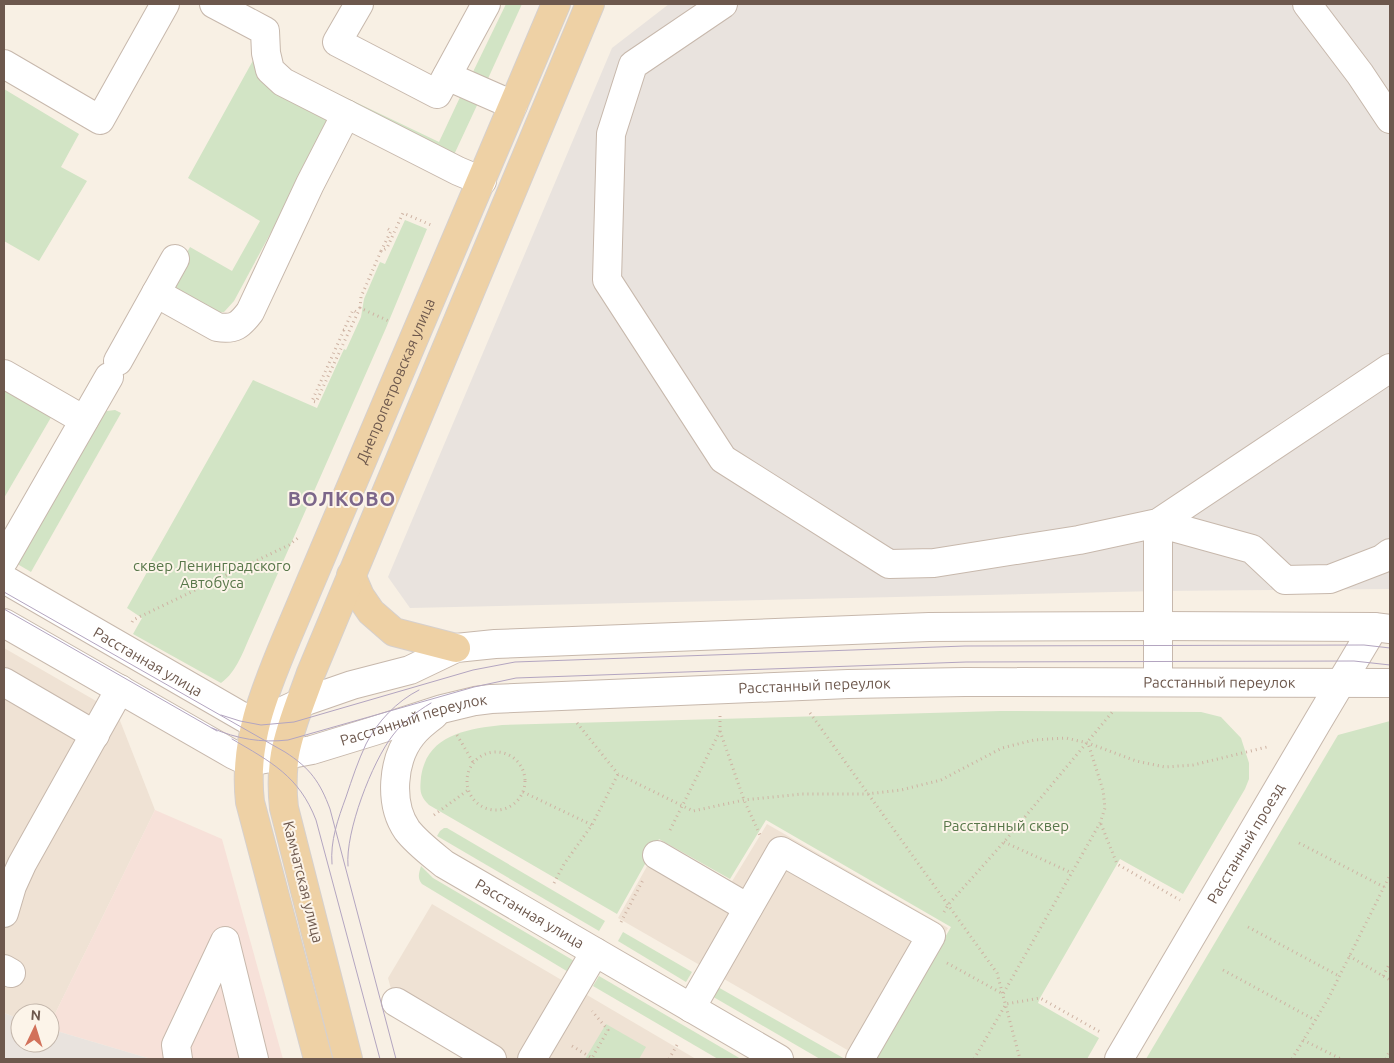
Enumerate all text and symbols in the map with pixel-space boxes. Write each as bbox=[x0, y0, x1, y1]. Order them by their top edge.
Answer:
street label: Днепропетровская улица bbox=[353, 296, 438, 466]
district label: ВОЛКОВО bbox=[288, 487, 396, 510]
park label: сквер Ленинградского Автобуса bbox=[133, 557, 291, 591]
street label: Расстанная улица bbox=[90, 623, 205, 700]
street label: Расстанный переулок bbox=[1143, 673, 1296, 691]
street label: Расстанный переулок bbox=[738, 674, 891, 697]
street label: Расстанный переулок bbox=[338, 691, 488, 749]
street label: Расстанный проезд bbox=[1203, 780, 1287, 906]
park label: Расстанный сквер bbox=[943, 817, 1069, 834]
street label: Камчатская улица bbox=[280, 819, 327, 945]
street label: Расстанная улица bbox=[472, 875, 587, 952]
north arrow bbox=[10, 1003, 60, 1053]
text: N bbox=[30, 1007, 42, 1023]

